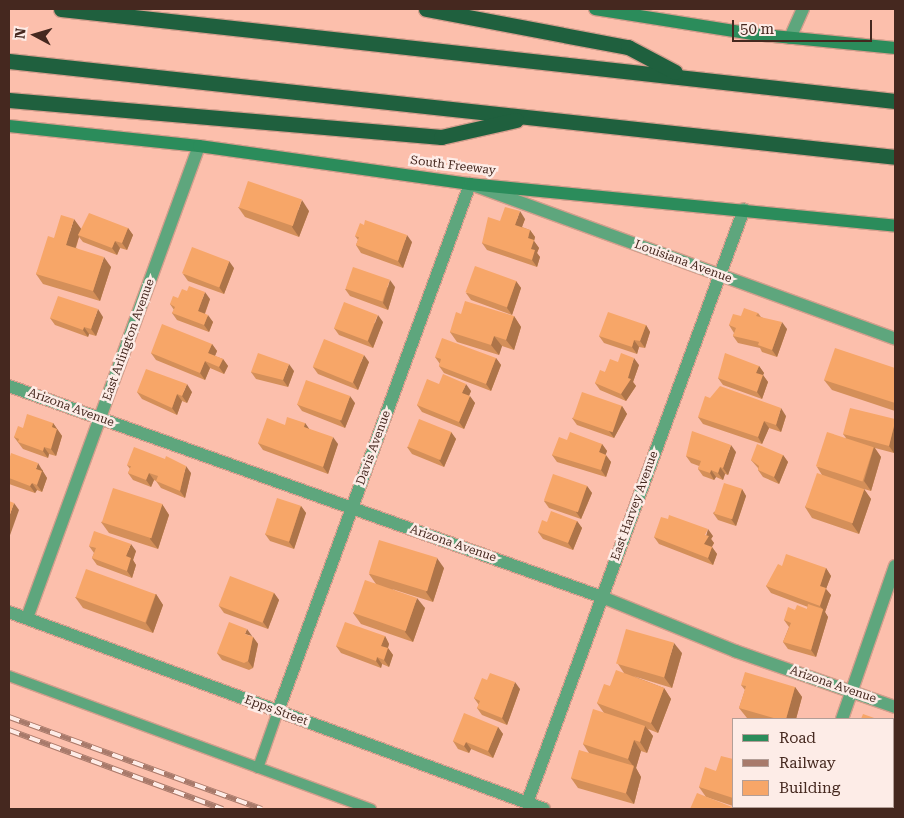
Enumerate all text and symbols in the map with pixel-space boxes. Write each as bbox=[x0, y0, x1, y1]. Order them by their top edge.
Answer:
north arrow bbox=[10, 10, 60, 60]
scale bar bbox=[734, 10, 874, 42]
text: 50 m bbox=[740, 20, 774, 38]
text: N bbox=[12, 27, 29, 40]
street label: South Freeway bbox=[410, 154, 496, 178]
street label: Louisiana Avenue bbox=[632, 238, 734, 286]
street label: East Arlington Avenue bbox=[100, 277, 158, 403]
street label: Arizona Avenue bbox=[26, 386, 116, 430]
street label: Davis Avenue bbox=[354, 409, 394, 487]
street label: East Harvey Avenue bbox=[609, 449, 661, 563]
street label: Arizona Avenue bbox=[408, 522, 498, 566]
street label: Arizona Avenue bbox=[788, 663, 878, 707]
street label: Epps Street bbox=[242, 693, 310, 729]
legend bbox=[732, 718, 894, 808]
text: Road bbox=[779, 729, 816, 747]
text: Railway bbox=[779, 754, 836, 772]
text: Building bbox=[779, 779, 840, 797]

